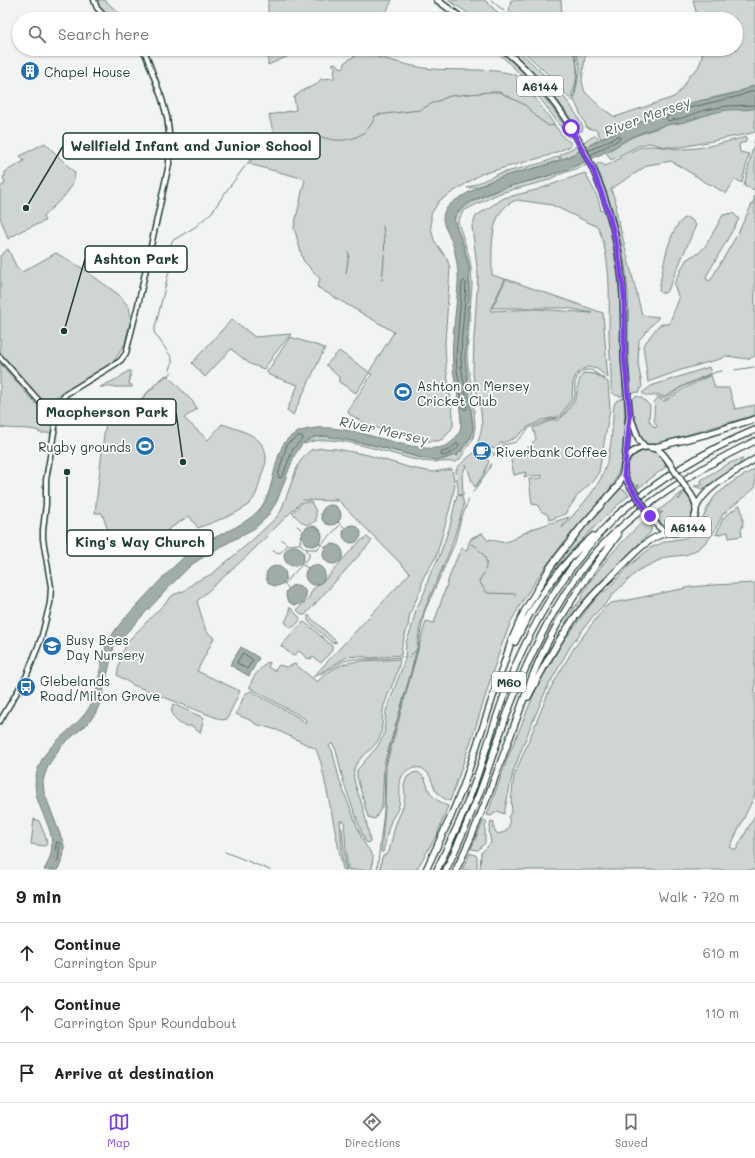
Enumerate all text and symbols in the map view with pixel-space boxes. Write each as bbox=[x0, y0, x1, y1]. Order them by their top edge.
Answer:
search box bbox=[12, 12, 743, 56]
icon: search bbox=[26, 23, 48, 45]
text: Search here bbox=[58, 24, 149, 44]
building icon: Chapel House bbox=[19, 60, 41, 82]
place label: Chapel House bbox=[44, 63, 131, 80]
road number: A6144 bbox=[517, 76, 563, 96]
water label: River Mersey bbox=[601, 91, 693, 140]
route start bbox=[562, 119, 580, 137]
callout: Wellfield Infant and Junior School bbox=[63, 133, 320, 159]
text: Wellfield Infant and Junior School bbox=[70, 136, 312, 155]
callout: Ashton Park bbox=[85, 246, 187, 272]
text: Ashton Park bbox=[93, 249, 179, 268]
place label: Ashton on Mersey Cricket Club bbox=[417, 377, 530, 409]
sports icon: Ashton on Mersey Cricket Club bbox=[392, 381, 414, 403]
callout: Macpherson Park bbox=[37, 399, 176, 425]
text: Macpherson Park bbox=[46, 402, 168, 421]
water label: River Mersey bbox=[338, 411, 431, 449]
sports icon: Rugby grounds bbox=[134, 435, 156, 457]
place label: Rugby grounds bbox=[38, 438, 131, 455]
cafe icon: Riverbank Coffee bbox=[471, 440, 493, 462]
place label: Riverbank Coffee bbox=[496, 443, 608, 460]
route end bbox=[641, 507, 659, 525]
road number: A6144 bbox=[665, 517, 711, 537]
callout: King's Way Church bbox=[67, 530, 213, 556]
text: King's Way Church bbox=[75, 532, 205, 551]
place label: Busy Bees Day Nursery bbox=[66, 631, 145, 663]
school or university icon: Busy Bees Day Nursery bbox=[41, 635, 63, 657]
place label: Glebelands Road/Milton Grove bbox=[40, 672, 160, 704]
road number: M60 bbox=[492, 672, 526, 692]
bus stop icon: Glebelands Road/Milton Grove bbox=[15, 676, 37, 698]
text: 9 min bbox=[16, 885, 61, 907]
text: Walk · 720 m bbox=[658, 888, 739, 905]
text: Continue bbox=[54, 934, 121, 954]
icon: ahead bbox=[16, 942, 38, 964]
text: 610 m bbox=[703, 944, 739, 961]
text: Carrington Spur bbox=[54, 954, 157, 971]
text: Continue bbox=[54, 994, 121, 1014]
icon: ahead bbox=[16, 1002, 38, 1024]
text: 110 m bbox=[705, 1004, 739, 1021]
text: Carrington Spur Roundabout bbox=[54, 1014, 237, 1031]
icon: arrive bbox=[16, 1062, 38, 1084]
text: Arrive at destination bbox=[54, 1063, 214, 1083]
tab: Map bbox=[107, 1111, 130, 1150]
tab: Directions bbox=[344, 1111, 400, 1150]
tab: Saved bbox=[615, 1111, 648, 1150]

